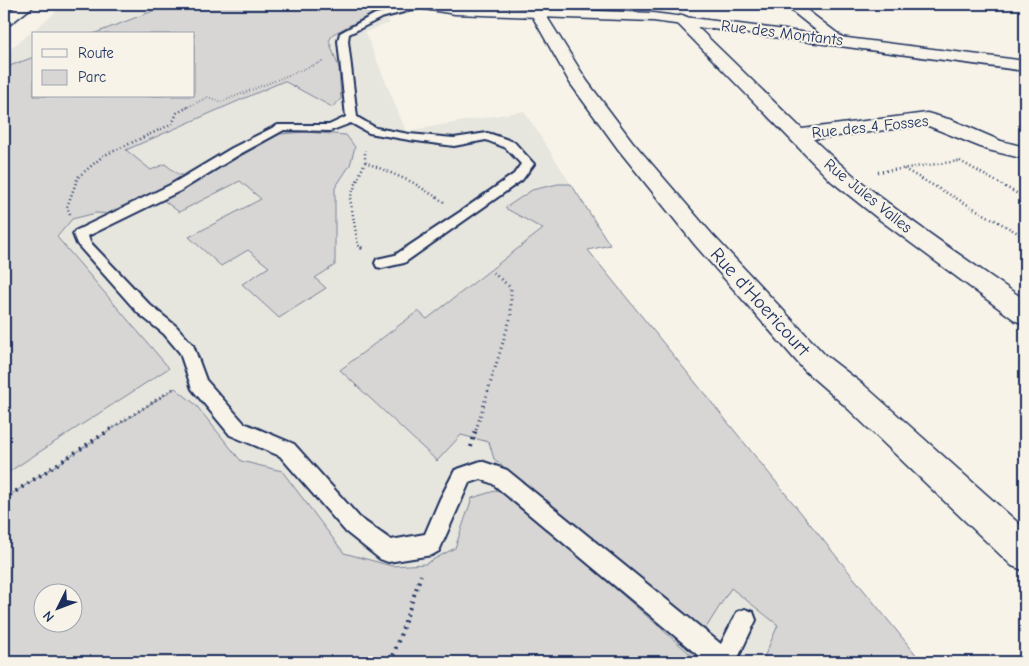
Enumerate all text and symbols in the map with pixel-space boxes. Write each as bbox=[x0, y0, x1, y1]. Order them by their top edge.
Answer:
street label: Rue des Montants bbox=[720, 17, 844, 49]
legend bbox=[32, 32, 195, 98]
text: Route bbox=[78, 44, 114, 62]
text: Parc bbox=[78, 68, 106, 86]
street label: Rue des 4 Fosses bbox=[811, 112, 930, 142]
street label: Rue Jules Valles bbox=[820, 155, 916, 237]
street label: Rue d'Hoericourt bbox=[706, 243, 815, 361]
north arrow bbox=[32, 584, 82, 634]
text: N bbox=[39, 607, 58, 625]

